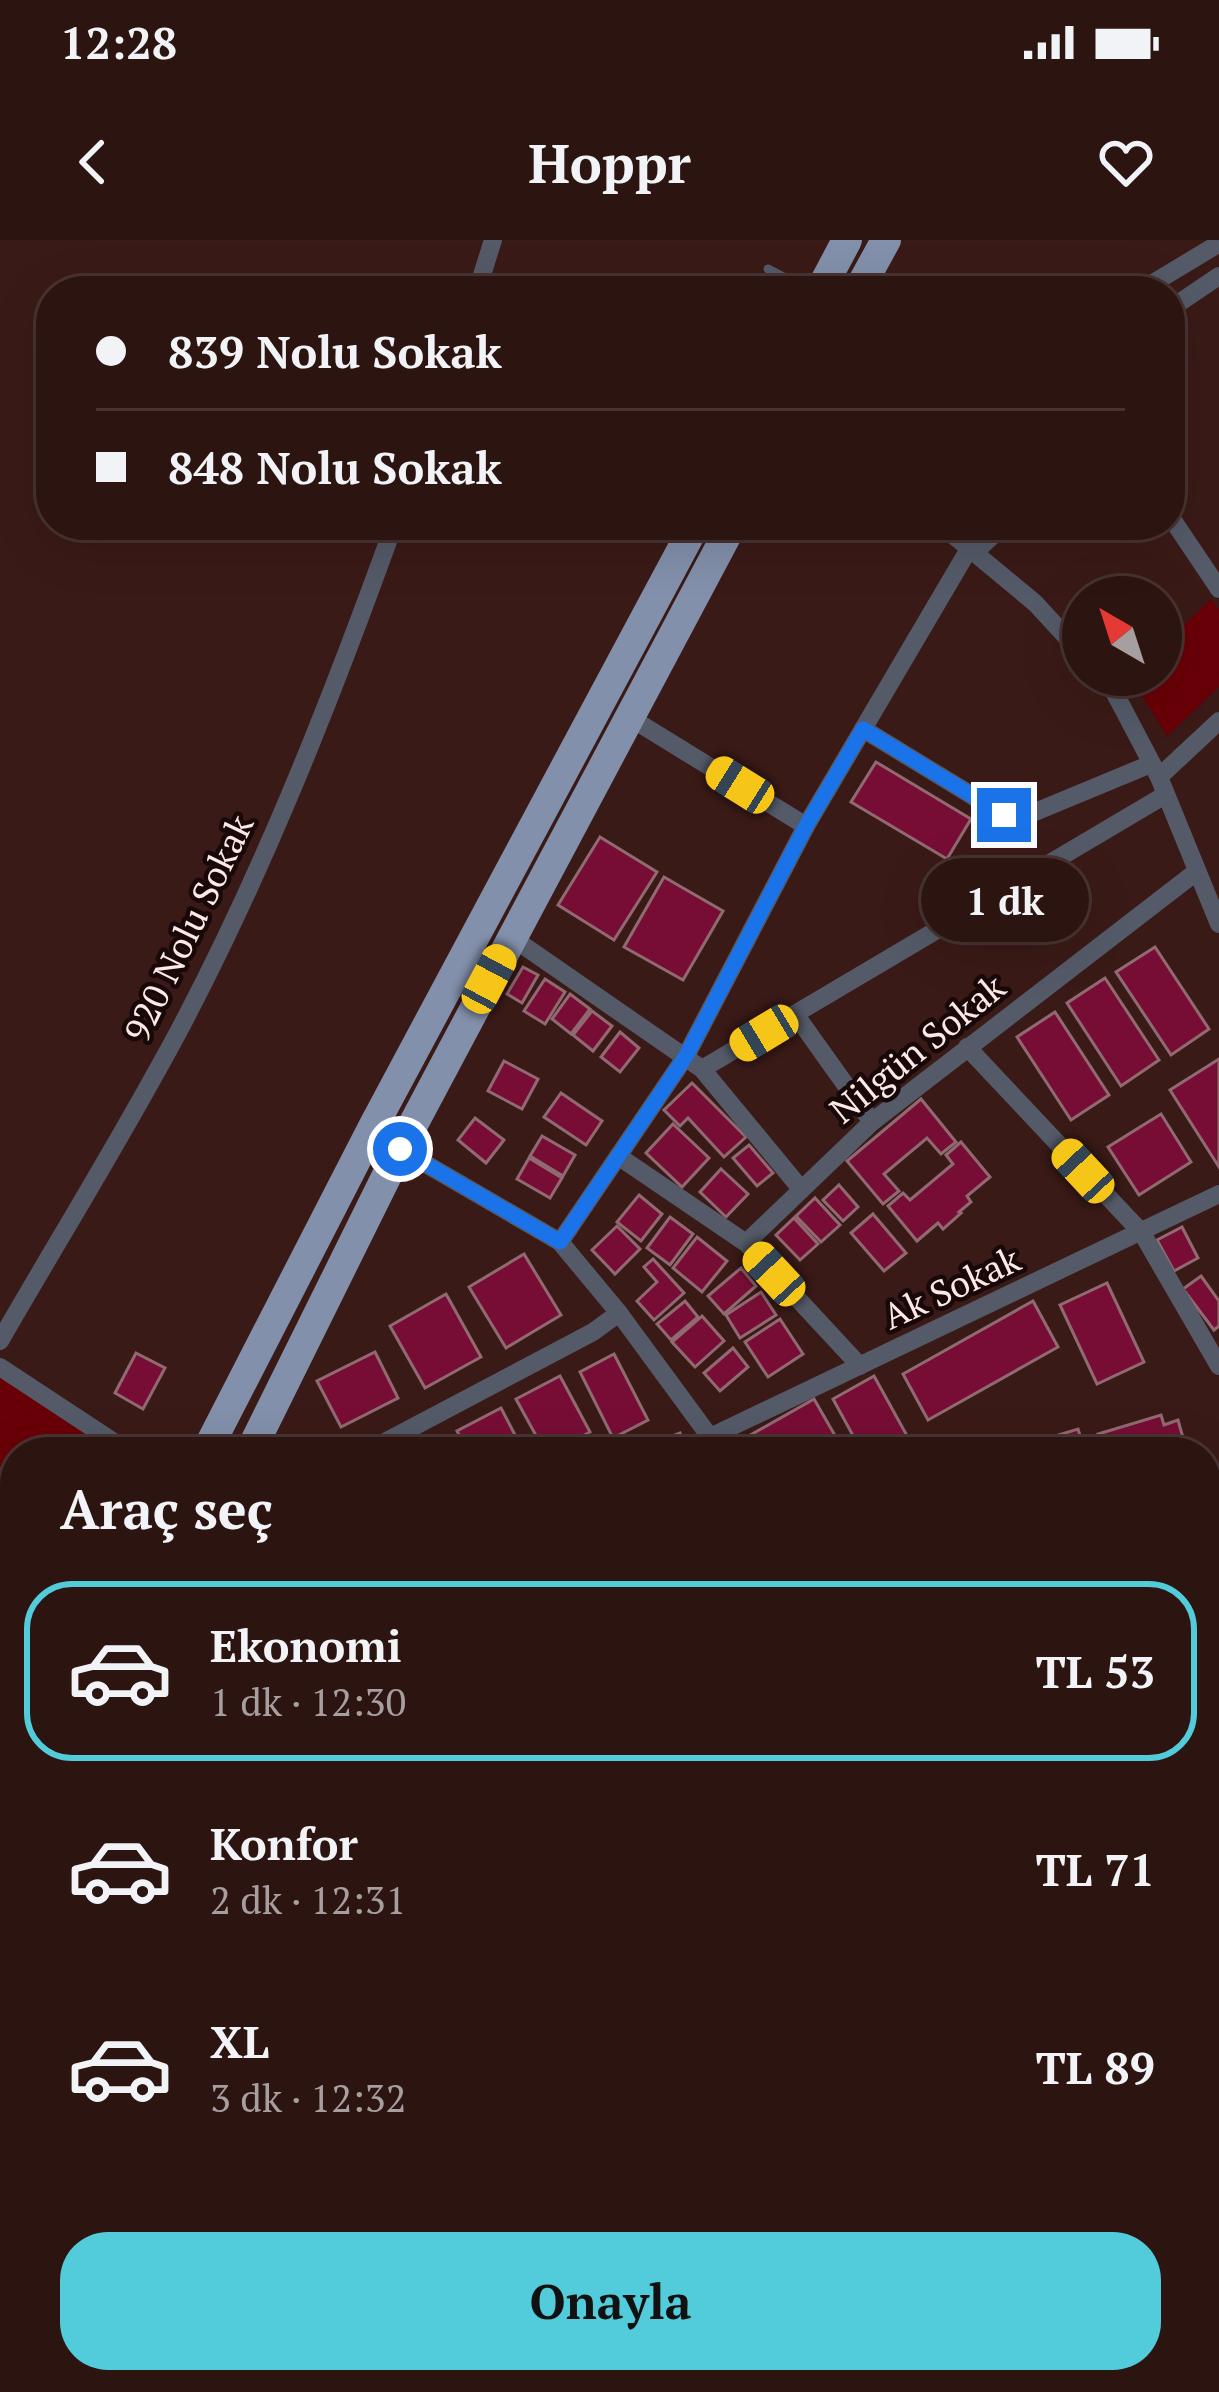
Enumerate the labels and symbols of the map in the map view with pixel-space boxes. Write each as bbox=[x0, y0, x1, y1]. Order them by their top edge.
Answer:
north arrow bbox=[1062, 576, 1182, 696]
car bbox=[700, 751, 780, 819]
route end bbox=[977, 788, 1031, 842]
street label: 920 Nolu Sokak bbox=[113, 806, 264, 1049]
callout: 1 dk bbox=[920, 857, 1088, 941]
car bbox=[456, 939, 522, 1019]
street label: Nilgün Sokak bbox=[820, 963, 1015, 1133]
car bbox=[724, 999, 804, 1067]
route start bbox=[373, 1122, 427, 1176]
car bbox=[1045, 1132, 1121, 1210]
car bbox=[736, 1235, 812, 1313]
street label: Ak Sokak bbox=[875, 1235, 1028, 1339]

